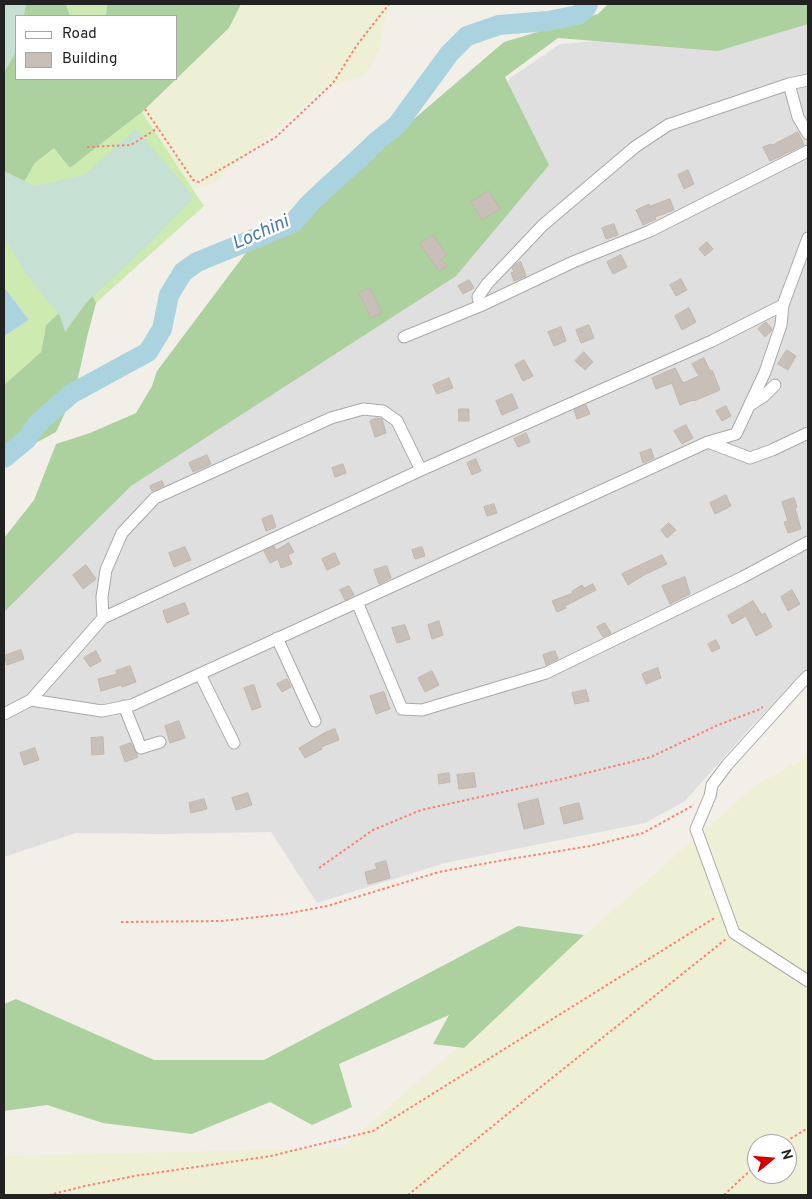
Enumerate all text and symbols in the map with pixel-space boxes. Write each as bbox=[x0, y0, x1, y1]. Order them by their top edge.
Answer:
legend bbox=[15, 15, 178, 80]
text: Road bbox=[62, 25, 97, 44]
text: Building bbox=[62, 50, 117, 69]
water label: Lochini bbox=[229, 211, 293, 257]
north arrow bbox=[747, 1134, 797, 1184]
text: N bbox=[776, 1147, 795, 1162]

